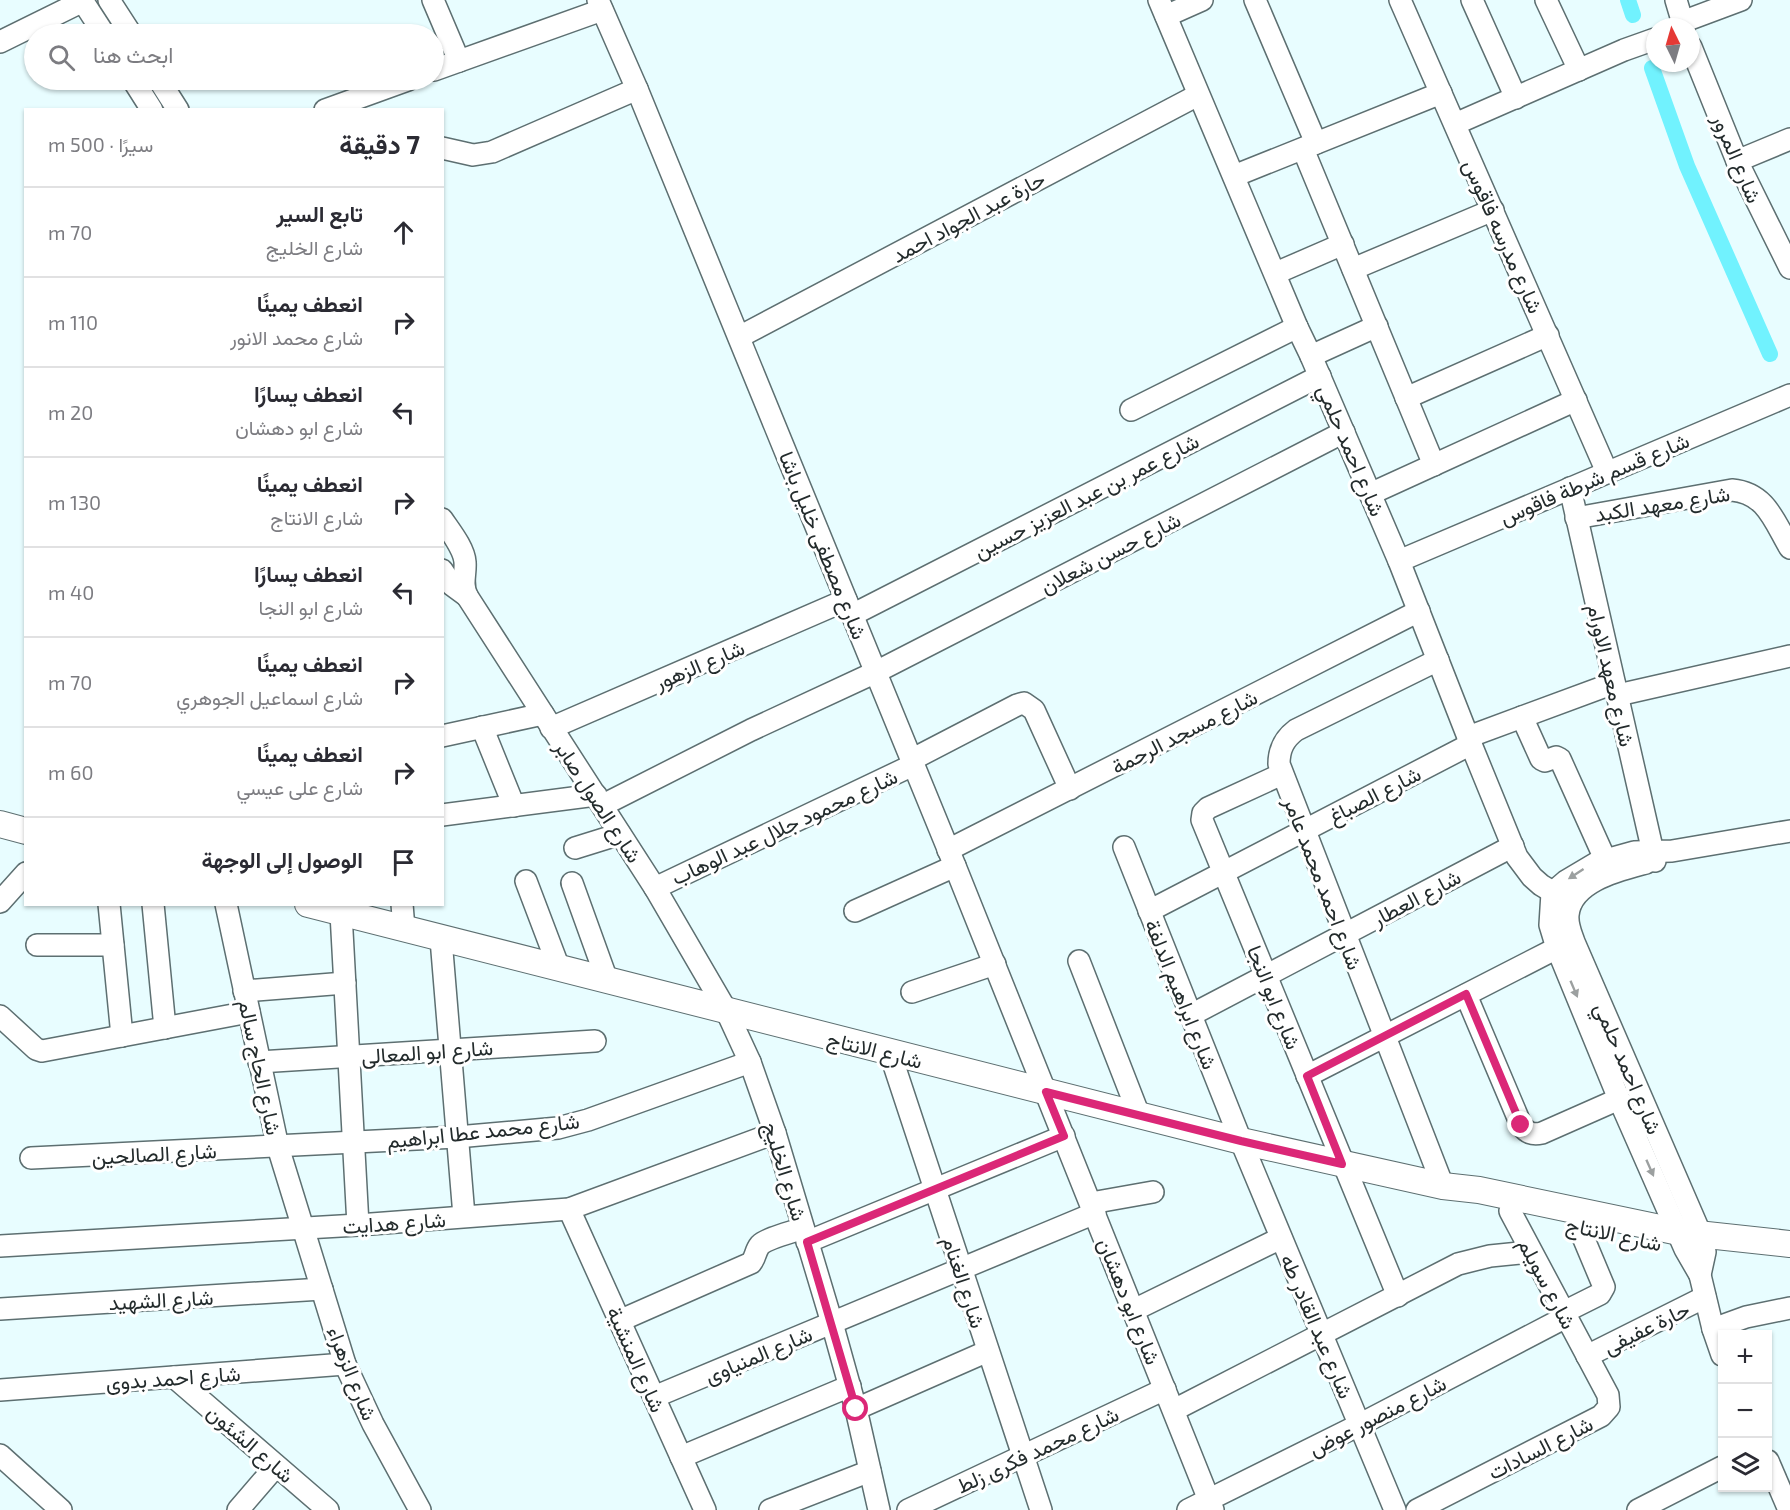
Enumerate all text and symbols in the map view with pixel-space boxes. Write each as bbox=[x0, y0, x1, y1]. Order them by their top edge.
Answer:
north arrow bbox=[1646, 18, 1700, 72]
search box bbox=[24, 24, 444, 90]
icon: search bbox=[45, 41, 78, 74]
text: ابحث هنا bbox=[93, 41, 173, 67]
street label: شارع المرور bbox=[1705, 109, 1768, 207]
text: 7 دقيقة bbox=[339, 128, 420, 159]
text: سيرًا · 500 m bbox=[48, 132, 153, 156]
street label: شارع مدرسه فاقوس bbox=[1456, 155, 1549, 318]
street label: حارة عبد الجواد احمد bbox=[887, 165, 1050, 269]
text: تابع السير bbox=[276, 200, 363, 226]
icon: ahead bbox=[387, 216, 420, 249]
text: 70 m bbox=[48, 220, 92, 244]
text: شارع الخليج bbox=[266, 235, 363, 259]
text: انعطف يمينًا bbox=[257, 290, 363, 316]
icon: right bbox=[387, 306, 420, 339]
text: 110 m bbox=[48, 310, 98, 334]
text: شارع محمد الانور bbox=[230, 325, 363, 349]
text: انعطف يسارًا bbox=[254, 380, 363, 406]
street label: شارع احمد حلمي bbox=[1308, 380, 1391, 522]
icon: left bbox=[387, 396, 420, 429]
text: 20 m bbox=[48, 400, 93, 424]
text: شارع ابو دهشان bbox=[235, 415, 363, 439]
street label: شارع عمر بن عبد العزيز حسين bbox=[969, 427, 1204, 565]
street label: شارع قسم شرطة فاقوس bbox=[1496, 427, 1694, 532]
street label: شارع مصطفى خليل باشا bbox=[772, 447, 873, 644]
text: انعطف يمينًا bbox=[257, 470, 363, 496]
street label: شارع معهد الكبد bbox=[1593, 480, 1732, 529]
icon: right bbox=[387, 486, 420, 519]
text: 130 m bbox=[48, 490, 101, 514]
text: شارع الانتاج bbox=[270, 505, 363, 529]
street label: شارع حسن شعلان bbox=[1036, 506, 1186, 601]
text: انعطف يسارًا bbox=[254, 560, 363, 586]
icon: left bbox=[387, 576, 420, 609]
text: 40 m bbox=[48, 580, 94, 604]
text: شارع ابو النجا bbox=[258, 595, 363, 619]
street label: شارع معهد الاورام bbox=[1581, 601, 1641, 749]
street label: شارع الزهور bbox=[649, 634, 749, 697]
text: انعطف يمينًا bbox=[257, 650, 363, 676]
icon: right bbox=[387, 666, 420, 699]
text: 70 m bbox=[48, 670, 92, 694]
street label: شارع مسجد الرحمة bbox=[1107, 683, 1262, 781]
text: شارع اسماعيل الجوهري bbox=[176, 685, 363, 709]
street label: شارع الصول صابر bbox=[547, 734, 648, 868]
text: انعطف يمينًا bbox=[257, 740, 363, 766]
icon: right bbox=[387, 756, 420, 789]
text: 60 m bbox=[48, 760, 94, 784]
street label: شارع الصباغ bbox=[1323, 760, 1426, 831]
street label: شارع محمود جلال عبد الوهاب bbox=[667, 763, 902, 892]
text: شارع على عيسي bbox=[237, 775, 363, 799]
street label: شارع احمد محمد عامر bbox=[1276, 792, 1368, 974]
text: الوصول إلى الوجهة bbox=[201, 846, 363, 872]
icon: arrive bbox=[387, 846, 420, 879]
street label: شارع العطار bbox=[1367, 863, 1466, 934]
one-way arrow bbox=[1568, 868, 1584, 879]
street label: شارع ابراهيم الدلفة bbox=[1138, 916, 1223, 1074]
street label: شارع ابو النجا bbox=[1240, 941, 1307, 1054]
one-way arrow bbox=[1569, 980, 1579, 998]
street label: شارع الحاج سالم bbox=[232, 997, 288, 1138]
street label: شارع احمد حلمي bbox=[1585, 998, 1668, 1140]
street label: شارع الانتاج bbox=[824, 1025, 925, 1076]
street label: شارع ابو المعالى bbox=[360, 1034, 494, 1071]
street label: شارع محمد عطا ابراهيم bbox=[385, 1107, 581, 1156]
route end bbox=[1507, 1111, 1533, 1137]
street label: شارع الخليج bbox=[756, 1119, 813, 1224]
street label: شارع الصالحين bbox=[91, 1137, 217, 1172]
one-way arrow bbox=[1646, 1159, 1656, 1177]
street label: شارع هدايت bbox=[341, 1206, 447, 1241]
street label: شارع الانتاج bbox=[1563, 1211, 1664, 1258]
street label: شارع الغنام bbox=[936, 1233, 992, 1332]
street label: شارع سويلم bbox=[1511, 1233, 1582, 1334]
street label: شارع ابو دهشان bbox=[1091, 1234, 1167, 1369]
street label: شارع عبد القادر طه bbox=[1274, 1250, 1360, 1403]
street label: شارع الشهيد bbox=[108, 1284, 214, 1317]
street label: حارة عفيفى bbox=[1599, 1295, 1694, 1360]
street label: شارع المنشية bbox=[600, 1302, 671, 1417]
street label: شارع المنياوى bbox=[701, 1320, 817, 1391]
street label: شارع الزهراء bbox=[320, 1322, 383, 1425]
map controls bbox=[1718, 1330, 1772, 1492]
button: + bbox=[1718, 1330, 1772, 1384]
street label: شارع احمد بدوى bbox=[105, 1360, 242, 1397]
street label: شارع منصور عوض bbox=[1304, 1370, 1451, 1463]
button: − bbox=[1718, 1384, 1772, 1438]
route start bbox=[842, 1395, 868, 1421]
street label: شارع الشئون bbox=[201, 1399, 299, 1490]
street label: شارع محمد فكرى زلط bbox=[952, 1400, 1123, 1500]
street label: شارع السادات bbox=[1483, 1410, 1598, 1487]
button: layers bbox=[1718, 1438, 1772, 1492]

